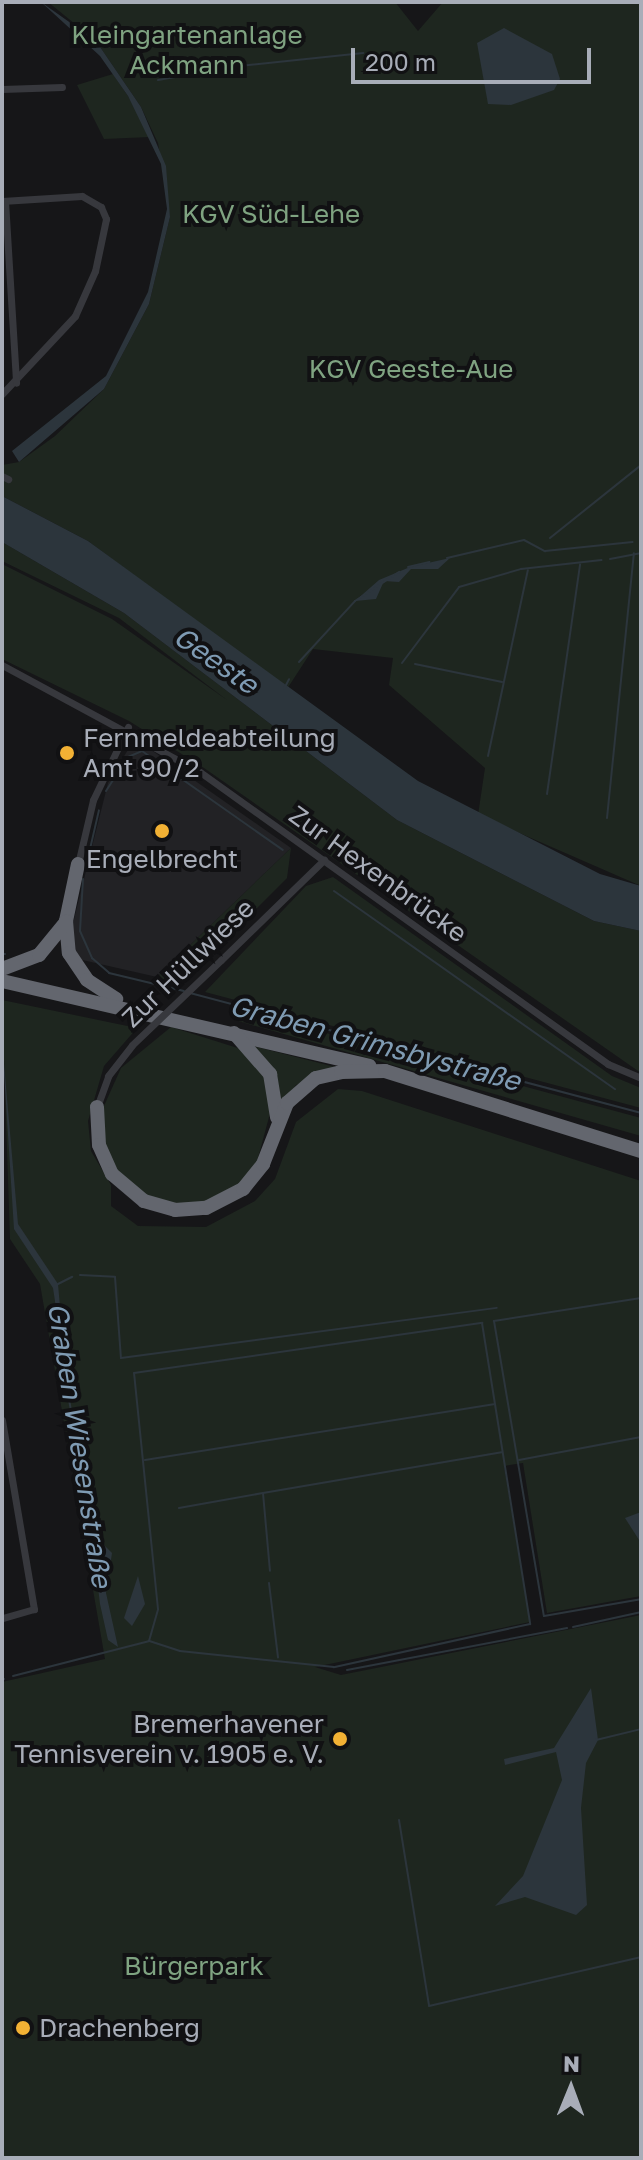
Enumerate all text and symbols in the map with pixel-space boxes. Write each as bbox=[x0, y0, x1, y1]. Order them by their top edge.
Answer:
park label: Kleingartenanlage Ackmann bbox=[71, 19, 303, 80]
scale bar bbox=[355, 32, 595, 82]
text: 200 m bbox=[365, 47, 436, 76]
park label: KGV Süd-Lehe bbox=[182, 198, 360, 230]
park label: KGV Geeste-Aue bbox=[309, 353, 513, 385]
water label: Geeste bbox=[168, 619, 264, 701]
place label: Fernmeldeabteilung Amt 90/2 bbox=[83, 722, 336, 784]
marker: Fernmeldeabteilung Amt 90/2 bbox=[58, 744, 76, 762]
street label: Zur Hexenbrücke bbox=[283, 799, 473, 949]
marker: Engelbrecht bbox=[153, 822, 171, 840]
place label: Engelbrecht bbox=[86, 843, 238, 875]
street label: Zur Hüllwiese bbox=[116, 892, 260, 1034]
water label: Graben Grimsbystraße bbox=[226, 988, 524, 1098]
water label: Graben Wiesenstraße bbox=[41, 1300, 119, 1590]
place label: Bremerhavener Tennisverein v. 1905 e. V. bbox=[14, 1708, 324, 1770]
marker: Bremerhavener Tennisverein v. 1905 e. V. bbox=[331, 1730, 349, 1748]
park label: Bürgerpark bbox=[124, 1950, 264, 1982]
place label: Drachenberg bbox=[39, 2012, 200, 2044]
marker: Drachenberg bbox=[14, 2019, 32, 2037]
north arrow bbox=[531, 2048, 611, 2128]
text: N bbox=[563, 2050, 580, 2077]

